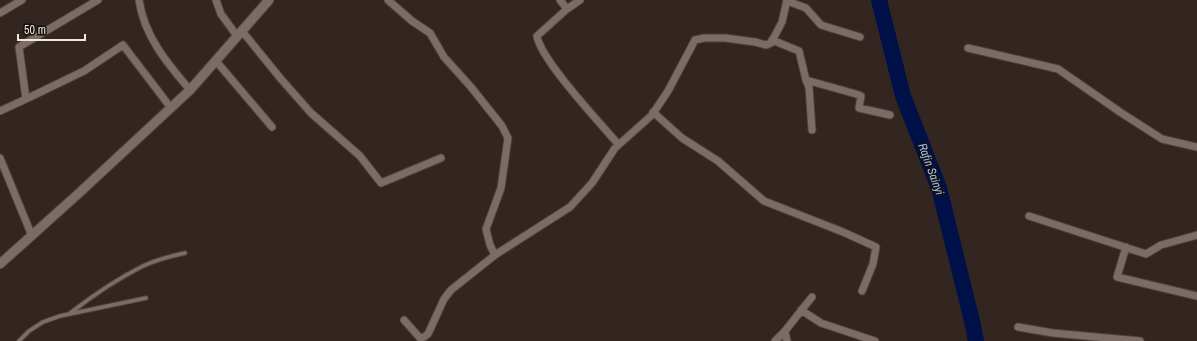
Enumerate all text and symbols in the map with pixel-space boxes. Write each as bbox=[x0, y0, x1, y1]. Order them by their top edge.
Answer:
scale bar bbox=[18, 16, 85, 42]
text: 50 m bbox=[24, 22, 46, 38]
water label: Rafin Sainyi bbox=[914, 141, 948, 197]

